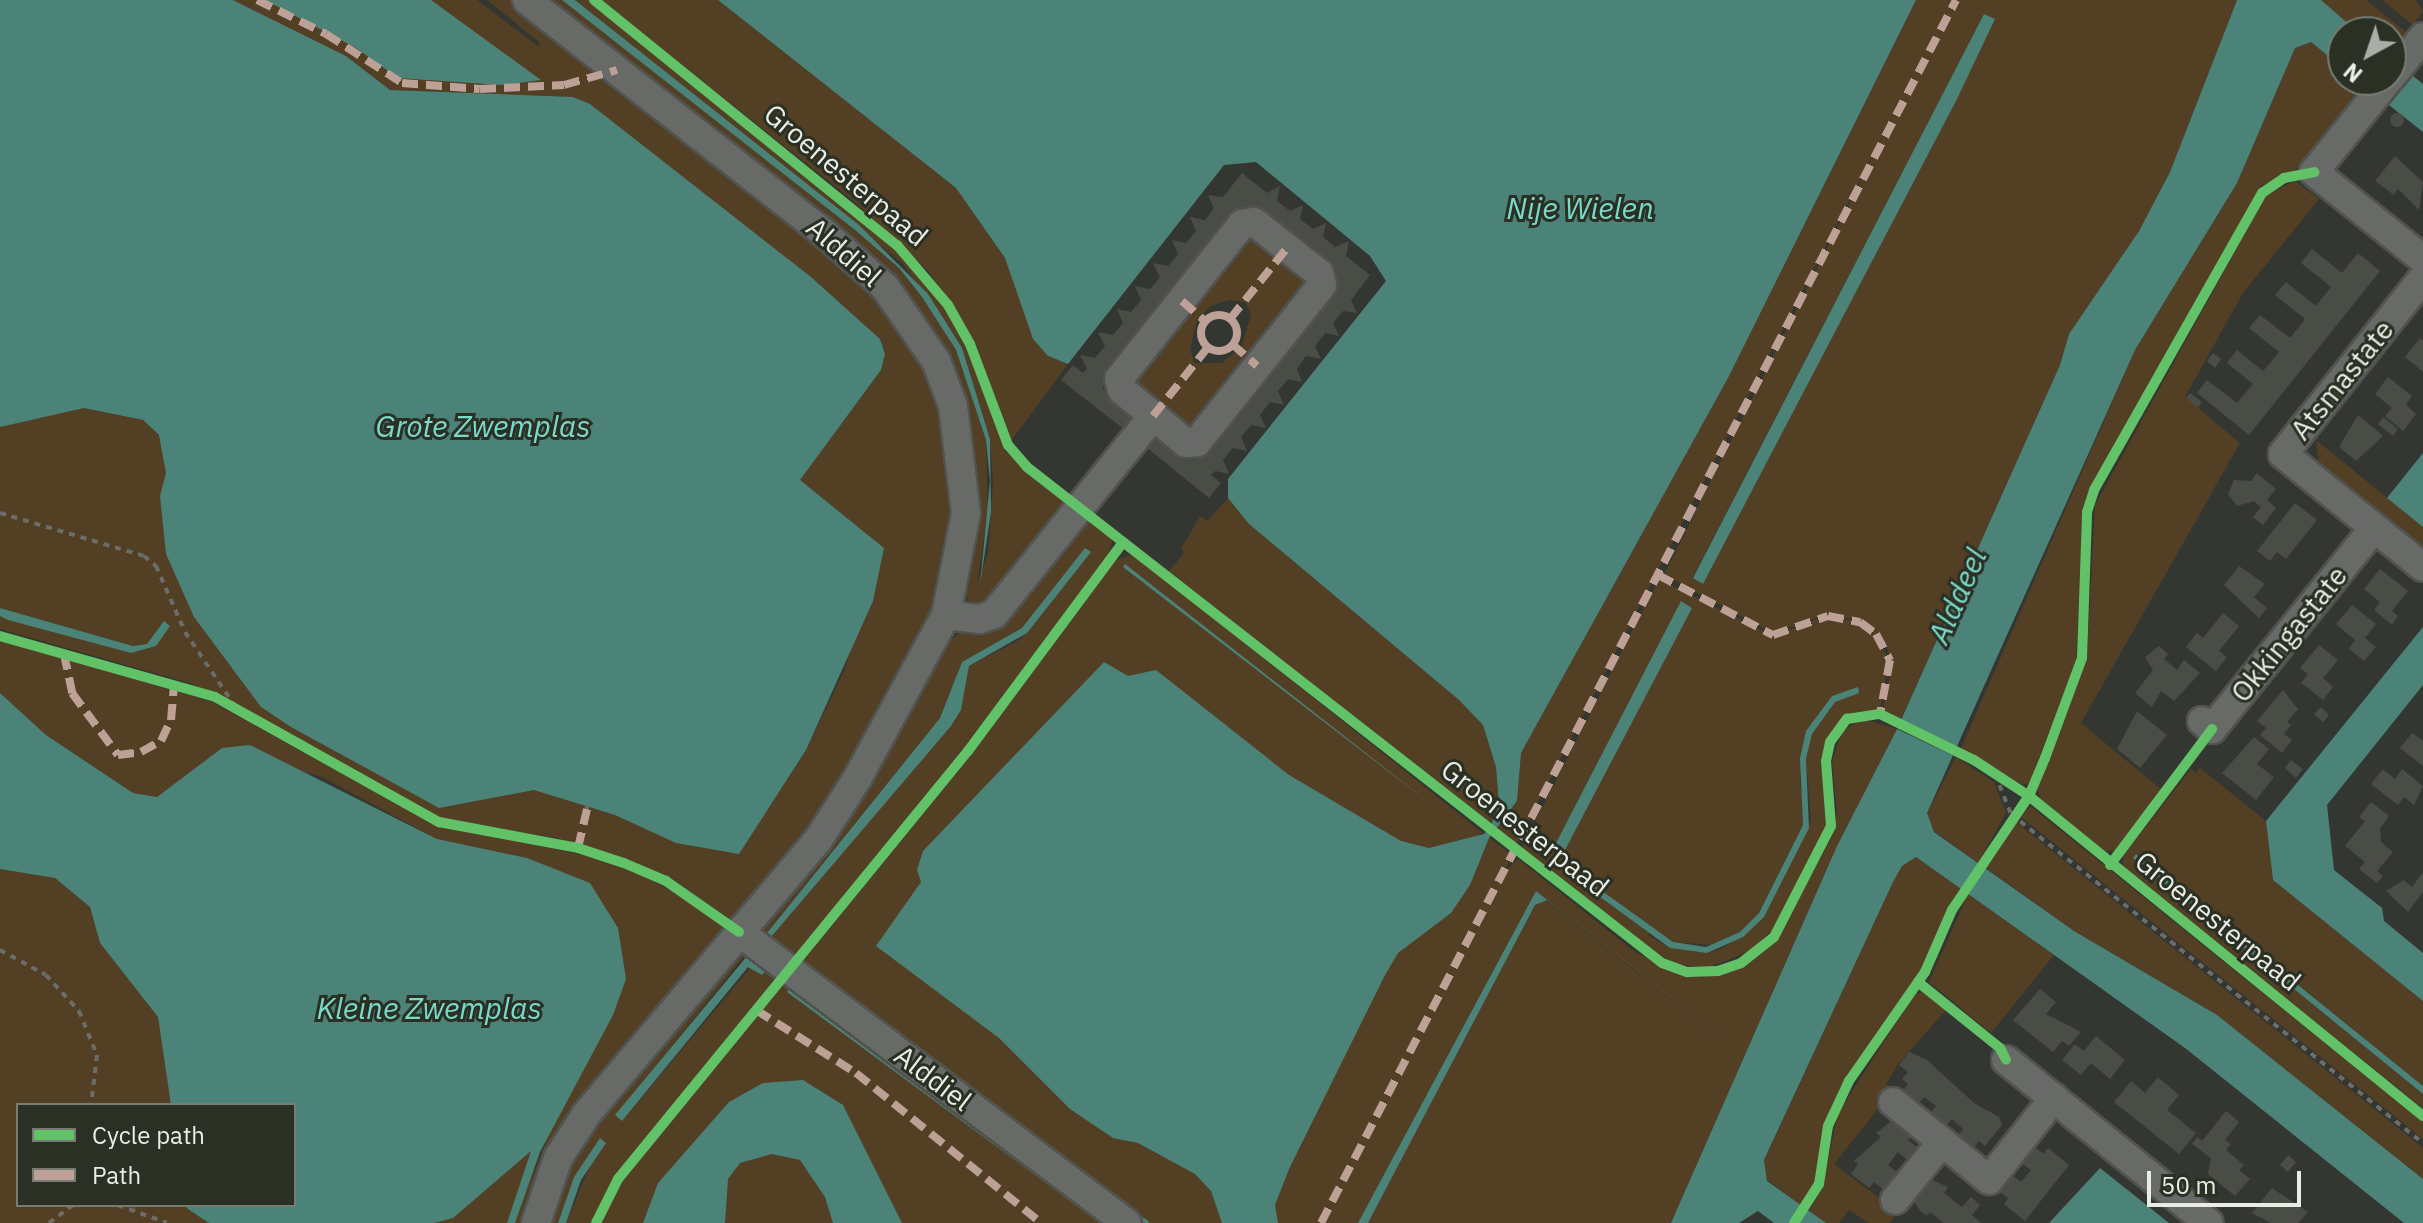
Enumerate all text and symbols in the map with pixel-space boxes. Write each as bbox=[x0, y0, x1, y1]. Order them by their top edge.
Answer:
north arrow bbox=[2327, 16, 2407, 96]
text: N bbox=[2337, 57, 2368, 89]
street label: Groenesterpaad bbox=[757, 97, 935, 253]
water label: Nije Wielen bbox=[1506, 190, 1654, 226]
street label: Alddiel bbox=[800, 210, 888, 294]
street label: Atsmastate bbox=[2284, 313, 2400, 447]
water label: Grote Zwemplas bbox=[376, 408, 590, 444]
water label: Alddeel bbox=[1920, 543, 1994, 649]
street label: Okkingastate bbox=[2224, 559, 2354, 709]
street label: Groenesterpaad bbox=[1435, 752, 1615, 904]
street label: Groenesterpaad bbox=[2129, 844, 2307, 998]
water label: Kleine Zwemplas bbox=[316, 990, 542, 1026]
street label: Alddiel bbox=[888, 1038, 978, 1118]
legend bbox=[16, 1103, 296, 1207]
text: Cycle path bbox=[92, 1119, 205, 1151]
scale bar bbox=[2151, 1155, 2305, 1205]
text: Path bbox=[92, 1159, 141, 1191]
text: 50 m bbox=[2161, 1169, 2216, 1201]

